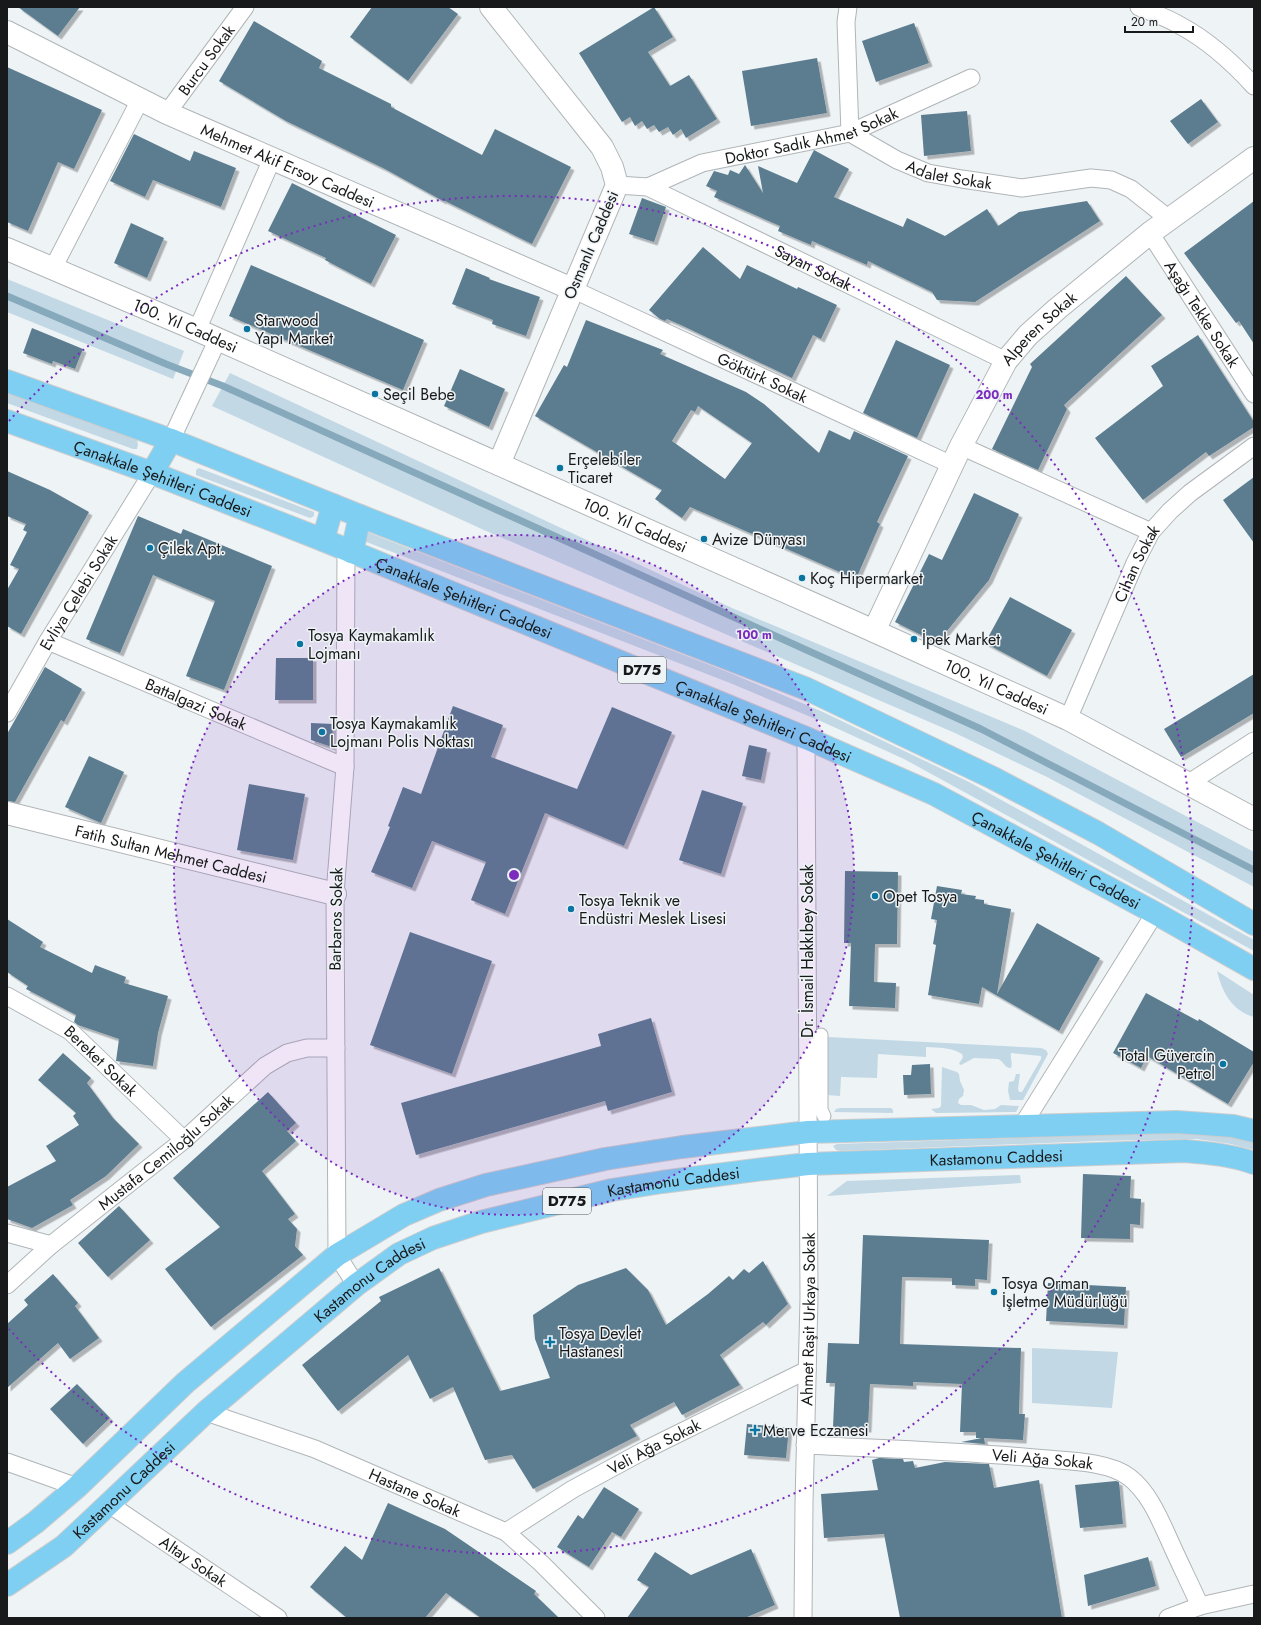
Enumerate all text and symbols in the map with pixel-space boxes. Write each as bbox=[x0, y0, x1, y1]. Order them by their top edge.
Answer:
scale bar bbox=[1125, 8, 1193, 34]
text: 20 m bbox=[1131, 13, 1158, 31]
street label: Burcu Sokak bbox=[172, 19, 240, 100]
street label: Doktor Sadık Ahmet Sokak bbox=[723, 101, 902, 170]
street label: Mehmet Akif Ersoy Caddesi bbox=[197, 118, 378, 213]
street label: Adalet Sokak bbox=[903, 154, 994, 195]
street label: Osmanlı Caddesi bbox=[558, 187, 624, 303]
street label: Sayan Sokak bbox=[771, 239, 857, 296]
street label: Aşağı Tekke Sokak bbox=[1159, 256, 1246, 372]
street label: Alperen Sokak bbox=[996, 285, 1082, 370]
street label: 100. Yıl Caddesi bbox=[129, 292, 241, 358]
place label: Starwood Yapı Market bbox=[255, 309, 333, 350]
marker: Starwood Yapı Market bbox=[242, 324, 252, 334]
street label: Göktürk Sokak bbox=[714, 346, 812, 409]
place label: Seçil Bebe bbox=[383, 383, 455, 406]
text: 200 m bbox=[975, 386, 1013, 404]
marker: Seçil Bebe bbox=[370, 389, 380, 399]
street label: Çanakkale Şehitleri Caddesi bbox=[70, 434, 255, 523]
place label: Erçelebiler Ticaret bbox=[568, 448, 641, 489]
marker: Erçelebiler Ticaret bbox=[555, 463, 565, 473]
street label: 100. Yıl Caddesi bbox=[579, 491, 691, 558]
street label: Cihan Sokak bbox=[1108, 518, 1165, 606]
place label: Avize Dünyası bbox=[712, 528, 806, 551]
street label: Evliya Çelebi Sokak bbox=[34, 529, 123, 654]
marker: Avize Dünyası bbox=[699, 534, 709, 544]
place label: Çilek Apt. bbox=[158, 537, 225, 560]
marker: Çilek Apt. bbox=[145, 543, 155, 553]
street label: Çanakkale Şehitleri Caddesi bbox=[372, 551, 556, 644]
place label: Koç Hipermarket bbox=[810, 567, 923, 590]
marker: Koç Hipermarket bbox=[797, 573, 807, 583]
place label: Tosya Kaymakamlık Lojmanı bbox=[308, 624, 435, 665]
text: 100 m bbox=[736, 626, 772, 644]
place label: İpek Market bbox=[922, 628, 1000, 651]
marker: İpek Market bbox=[909, 634, 919, 644]
marker: Tosya Kaymakamlık Lojmanı bbox=[295, 639, 305, 649]
street label: 100. Yıl Caddesi bbox=[941, 653, 1052, 720]
road number: D775 bbox=[618, 657, 666, 683]
street label: Battalgazi Sokak bbox=[142, 672, 251, 736]
street label: Çanakkale Şehitleri Caddesi bbox=[672, 674, 855, 768]
place label: Tosya Kaymakamlık Lojmanı Polis Noktası bbox=[330, 712, 474, 753]
marker: Tosya Kaymakamlık Lojmanı Polis Noktası bbox=[317, 727, 327, 737]
street label: Çanakkale Şehitleri Caddesi bbox=[967, 805, 1145, 915]
street label: Fatih Sultan Mehmet Caddesi bbox=[73, 819, 269, 888]
street label: Dr. İsmail Hakkıbey Sokak bbox=[796, 863, 819, 1038]
street label: Barbaros Sokak bbox=[324, 866, 348, 971]
centre of rings bbox=[507, 868, 521, 882]
place label: Opet Tosya bbox=[883, 885, 957, 908]
place label: Tosya Teknik ve Endüstri Meslek Lisesi bbox=[579, 889, 727, 930]
marker: Opet Tosya bbox=[870, 891, 880, 901]
marker: Tosya Teknik ve Endüstri Meslek Lisesi bbox=[566, 904, 576, 914]
street label: Bereket Sokak bbox=[59, 1020, 144, 1102]
place label: Total Güvercin Petrol bbox=[1119, 1044, 1215, 1085]
marker: Total Güvercin Petrol bbox=[1218, 1059, 1228, 1069]
street label: Mustafa Cemiloğlu Sokak bbox=[93, 1088, 239, 1215]
street label: Kastamonu Caddesi bbox=[929, 1144, 1063, 1171]
street label: Kastamonu Caddesi bbox=[605, 1161, 741, 1202]
road number: D775 bbox=[543, 1188, 591, 1214]
street label: Ahmet Raşit Urkaya Sokak bbox=[795, 1231, 821, 1406]
street label: Kastamonu Caddesi bbox=[308, 1232, 429, 1328]
place label: Tosya Orman İşletme Müdürlüğü bbox=[1002, 1272, 1128, 1313]
marker: Tosya Orman İşletme Müdürlüğü bbox=[989, 1287, 999, 1297]
place label: Tosya Devlet Hastanesi bbox=[559, 1322, 641, 1363]
marker: Tosya Devlet Hastanesi bbox=[544, 1336, 556, 1348]
street label: Veli Ağa Sokak bbox=[603, 1413, 705, 1480]
place label: Merve Eczanesi bbox=[763, 1419, 869, 1442]
marker: Merve Eczanesi bbox=[750, 1425, 760, 1435]
street label: Kastamonu Caddesi bbox=[67, 1436, 180, 1544]
street label: Veli Ağa Sokak bbox=[991, 1443, 1096, 1475]
street label: Hastane Sokak bbox=[365, 1462, 465, 1523]
street label: Altay Sokak bbox=[155, 1530, 233, 1593]

